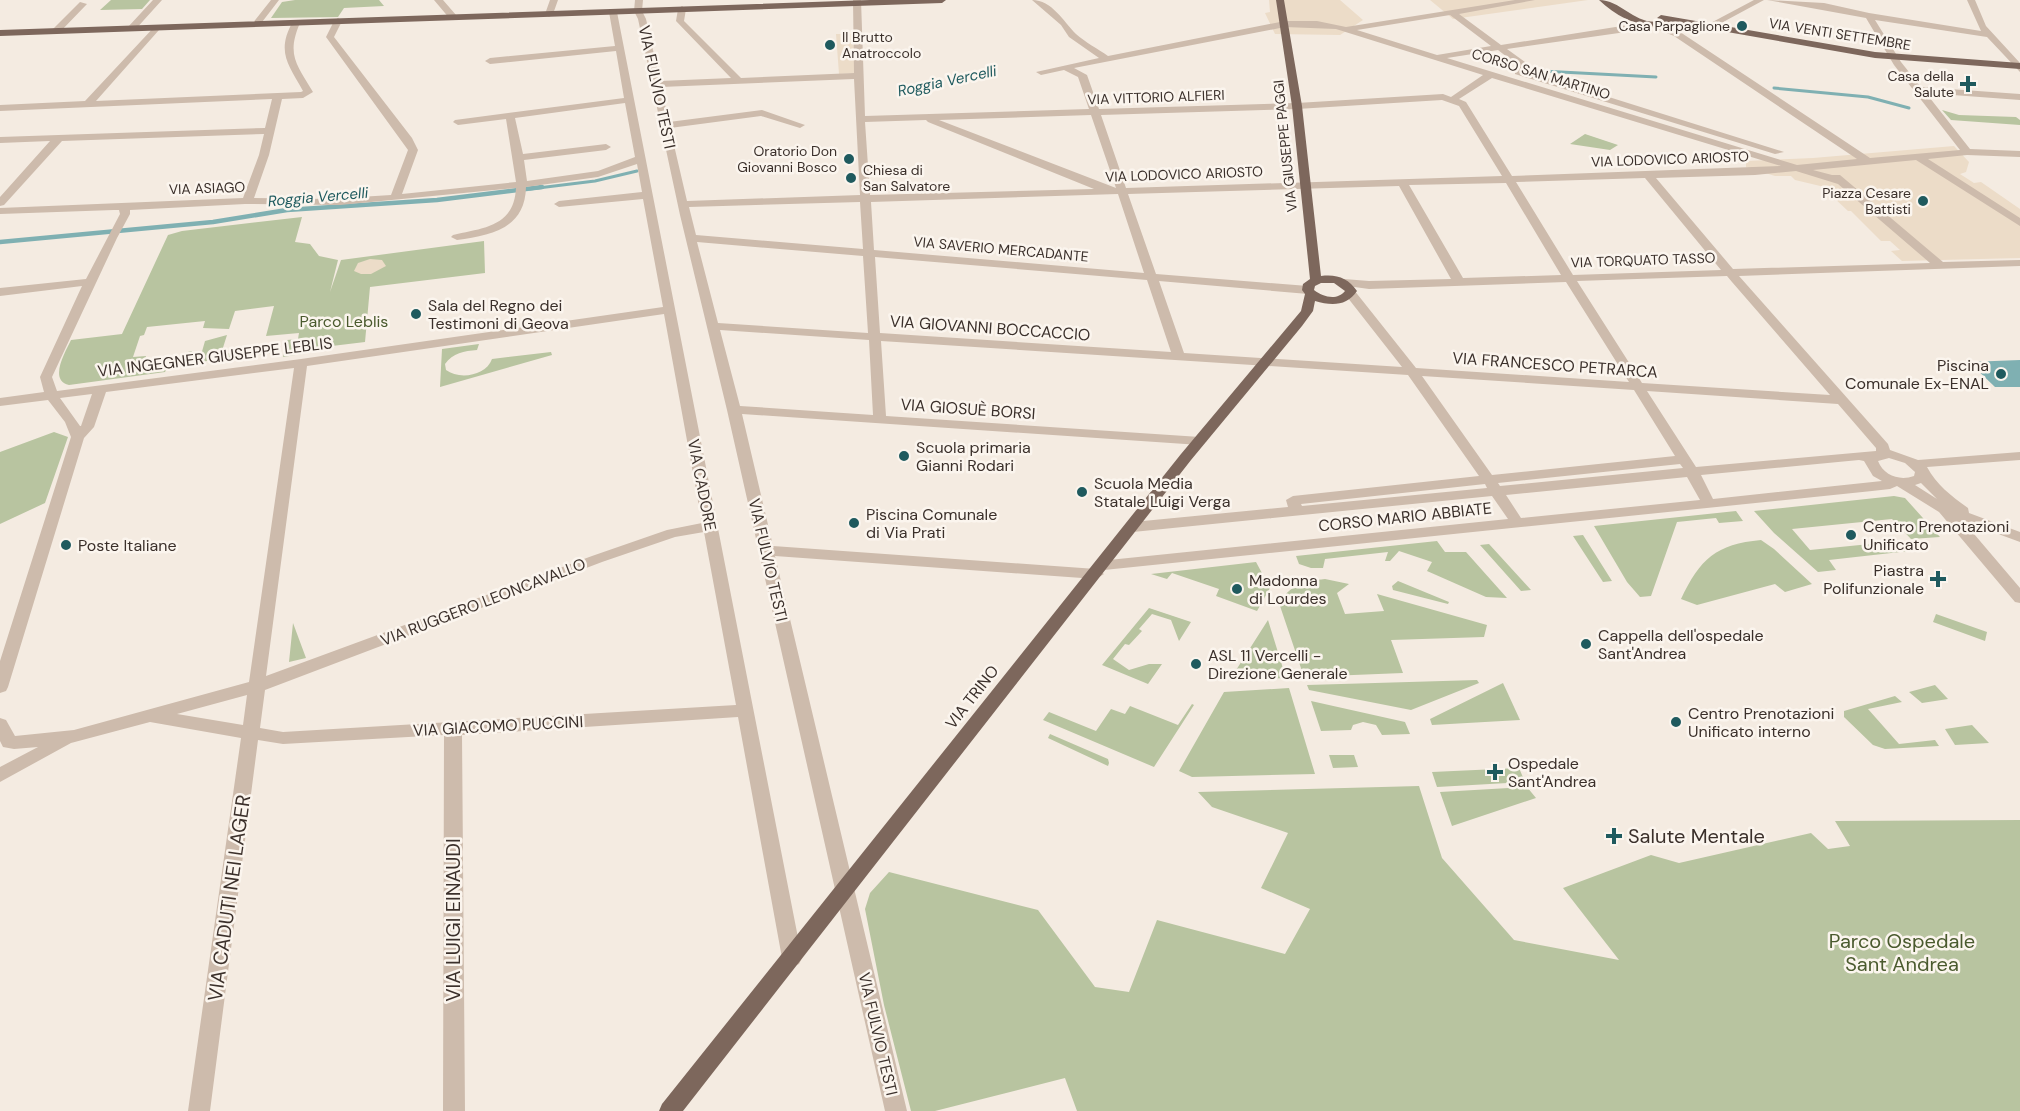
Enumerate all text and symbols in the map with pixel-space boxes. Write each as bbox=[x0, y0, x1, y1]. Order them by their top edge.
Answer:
street label: VIA VENTI SETTEMBRE bbox=[1768, 14, 1912, 54]
place label: Casa Parpaglione bbox=[1618, 17, 1730, 35]
marker: Casa Parpaglione bbox=[1735, 19, 1749, 33]
street label: VIA FULVIO TESTI bbox=[634, 23, 680, 151]
place label: Il Brutto Anatroccolo bbox=[842, 28, 921, 62]
marker: Il Brutto Anatroccolo bbox=[823, 38, 837, 52]
street label: CORSO SAN MARTINO bbox=[1470, 44, 1612, 104]
water label: Roggia Vercelli bbox=[896, 61, 999, 101]
place label: Casa della Salute bbox=[1887, 67, 1954, 101]
marker: Casa della Salute bbox=[1959, 75, 1977, 93]
street label: VIA GIUSEPPE PAGGI bbox=[1269, 79, 1301, 213]
street label: VIA VITTORIO ALFIERI bbox=[1087, 86, 1225, 108]
place label: Oratorio Don Giovanni Bosco bbox=[737, 142, 837, 176]
street label: VIA LODOVICO ARIOSTO bbox=[1591, 147, 1749, 171]
marker: Oratorio Don Giovanni Bosco bbox=[842, 152, 856, 166]
place label: Chiesa di San Salvatore bbox=[863, 161, 950, 195]
street label: VIA LODOVICO ARIOSTO bbox=[1105, 162, 1263, 186]
marker: Chiesa di San Salvatore bbox=[844, 171, 858, 185]
street label: VIA ASIAGO bbox=[168, 178, 246, 198]
water label: Roggia Vercelli bbox=[267, 183, 369, 211]
place label: Piazza Cesare Battisti bbox=[1822, 184, 1911, 218]
marker: Piazza Cesare Battisti bbox=[1916, 194, 1930, 208]
street label: VIA SAVERIO MERCADANTE bbox=[913, 232, 1089, 266]
street label: VIA TORQUATO TASSO bbox=[1570, 248, 1716, 272]
place label: Sala del Regno dei Testimoni di Geova bbox=[428, 295, 569, 334]
marker: Sala del Regno dei Testimoni di Geova bbox=[409, 307, 423, 321]
park label: Parco Leblis bbox=[300, 311, 388, 332]
street label: VIA GIOVANNI BOCCACCIO bbox=[889, 311, 1091, 345]
street label: VIA INGEGNER GIUSEPPE LEBLIS bbox=[96, 332, 334, 382]
street label: VIA FRANCESCO PETRARCA bbox=[1452, 347, 1659, 383]
place label: Piscina Comunale Ex-ENAL bbox=[1845, 355, 1989, 394]
marker: Piscina Comunale Ex-ENAL bbox=[1994, 367, 2008, 381]
street label: VIA GIOSUÈ BORSI bbox=[900, 394, 1036, 424]
street label: VIA CADORE bbox=[683, 437, 721, 533]
place label: Scuola primaria Gianni Rodari bbox=[916, 437, 1031, 476]
marker: Scuola primaria Gianni Rodari bbox=[897, 449, 911, 463]
place label: Scuola Media Statale Luigi Verga bbox=[1094, 473, 1231, 512]
marker: Scuola Media Statale Luigi Verga bbox=[1075, 485, 1089, 499]
street label: VIA FULVIO TESTI bbox=[744, 496, 792, 624]
street label: CORSO MARIO ABBIATE bbox=[1317, 497, 1493, 537]
place label: Piscina Comunale di Via Prati bbox=[866, 504, 997, 543]
marker: Piscina Comunale di Via Prati bbox=[847, 516, 861, 530]
place label: Centro Prenotazioni Unificato bbox=[1863, 516, 2009, 555]
marker: Centro Prenotazioni Unificato bbox=[1844, 528, 1858, 542]
place label: Poste Italiane bbox=[78, 535, 176, 556]
marker: Poste Italiane bbox=[59, 538, 73, 552]
street label: VIA RUGGERO LEONCAVALLO bbox=[378, 553, 588, 651]
place label: Piastra Polifunzionale bbox=[1823, 560, 1924, 599]
place label: Madonna di Lourdes bbox=[1249, 570, 1327, 609]
marker: Piastra Polifunzionale bbox=[1929, 570, 1947, 588]
marker: Madonna di Lourdes bbox=[1230, 582, 1244, 596]
place label: Cappella dell'ospedale Sant'Andrea bbox=[1598, 625, 1764, 664]
marker: Cappella dell'ospedale Sant'Andrea bbox=[1579, 637, 1593, 651]
place label: ASL 11 Vercelli - Direzione Generale bbox=[1208, 645, 1348, 684]
marker: ASL 11 Vercelli - Direzione Generale bbox=[1189, 657, 1203, 671]
street label: VIA TRINO bbox=[941, 661, 1003, 733]
place label: Centro Prenotazioni Unificato interno bbox=[1688, 703, 1834, 742]
street label: VIA GIACOMO PUCCINI bbox=[412, 711, 584, 741]
marker: Centro Prenotazioni Unificato interno bbox=[1669, 715, 1683, 729]
place label: Ospedale Sant'Andrea bbox=[1508, 753, 1596, 792]
marker: Ospedale Sant'Andrea bbox=[1486, 763, 1504, 781]
street label: VIA CADUTI NEI LAGER bbox=[202, 793, 256, 1003]
place label: Salute Mentale bbox=[1628, 823, 1765, 849]
marker: Salute Mentale bbox=[1605, 827, 1623, 845]
street label: VIA LUIGI EINAUDI bbox=[440, 838, 466, 1002]
park label: Parco Ospedale Sant Andrea bbox=[1829, 928, 1975, 977]
street label: VIA FULVIO TESTI bbox=[854, 970, 902, 1098]

